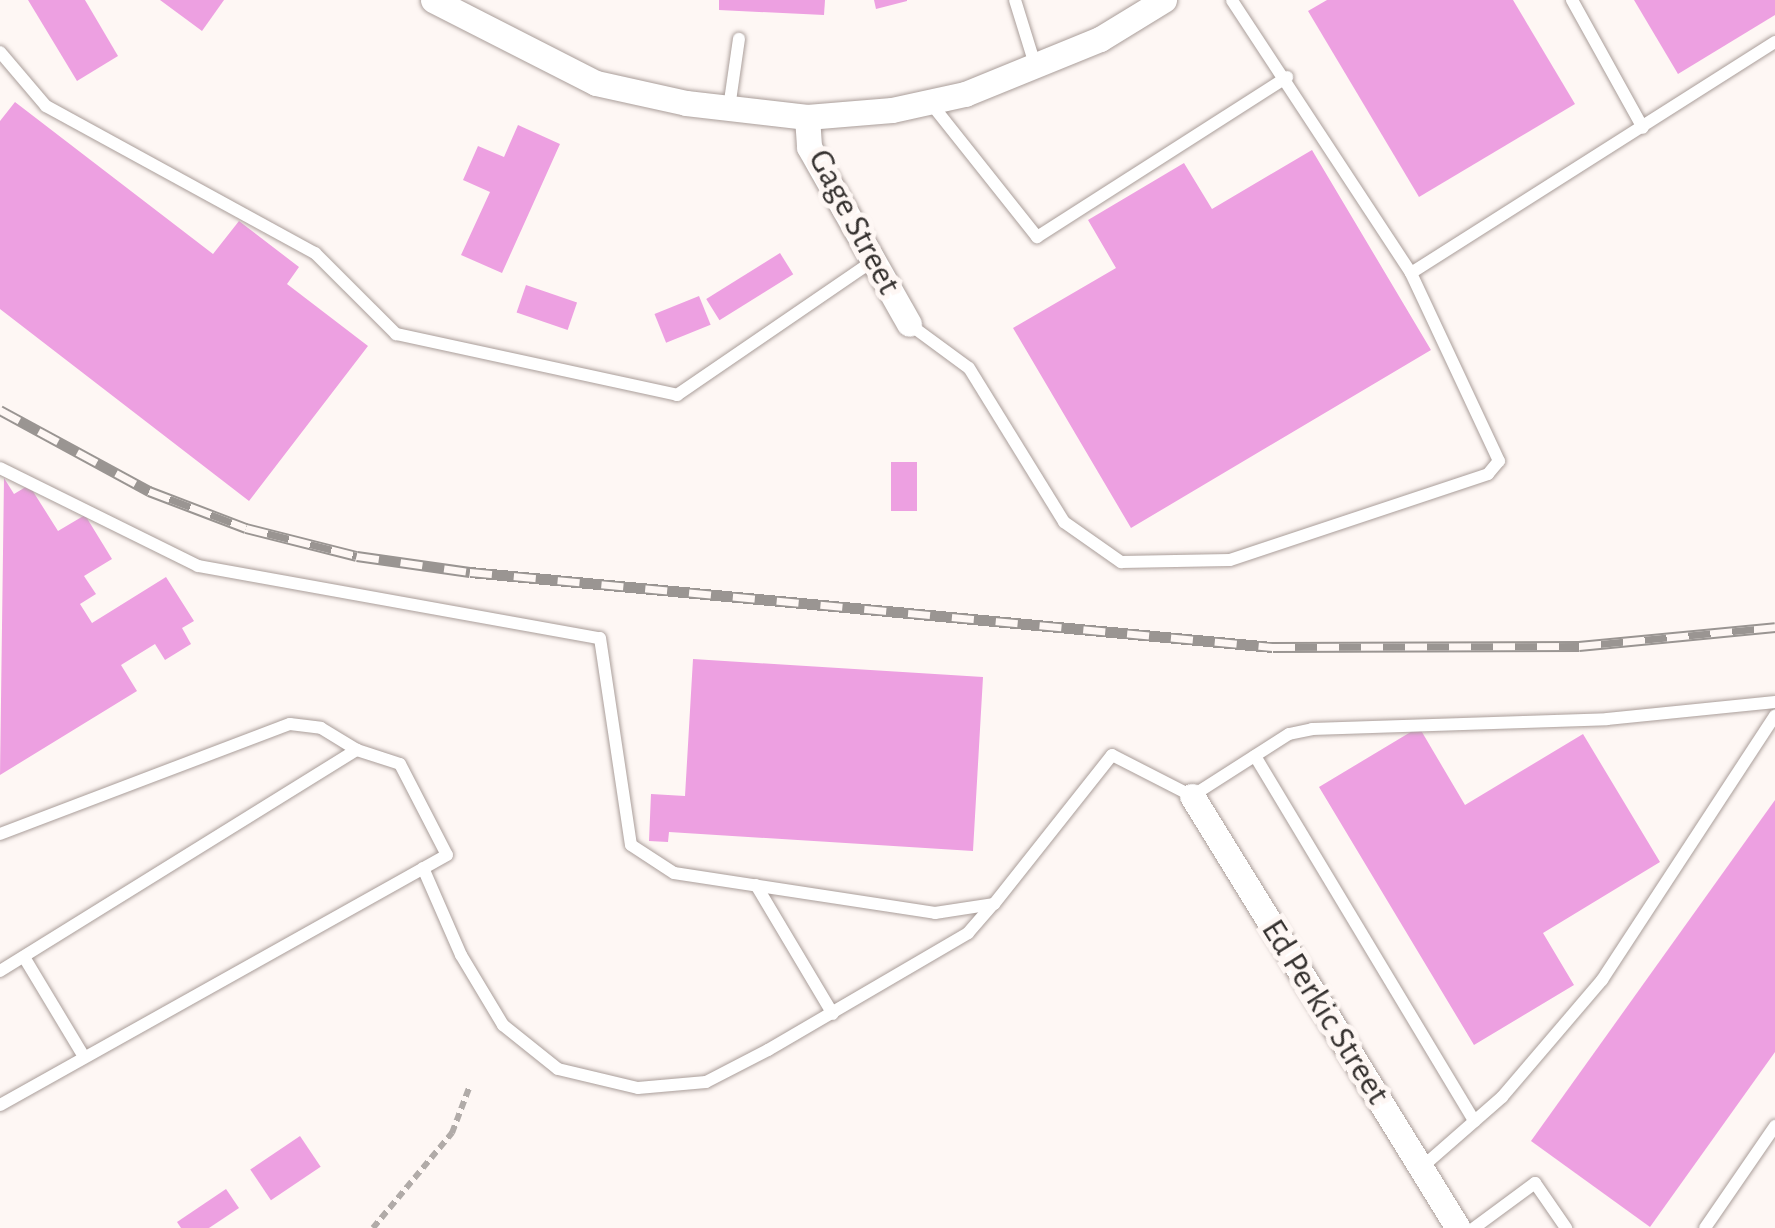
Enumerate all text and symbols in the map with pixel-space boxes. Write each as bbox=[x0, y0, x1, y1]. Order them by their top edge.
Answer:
street label: Gage Street bbox=[798, 142, 910, 302]
street label: Ed Perkic Street bbox=[1252, 912, 1398, 1112]

